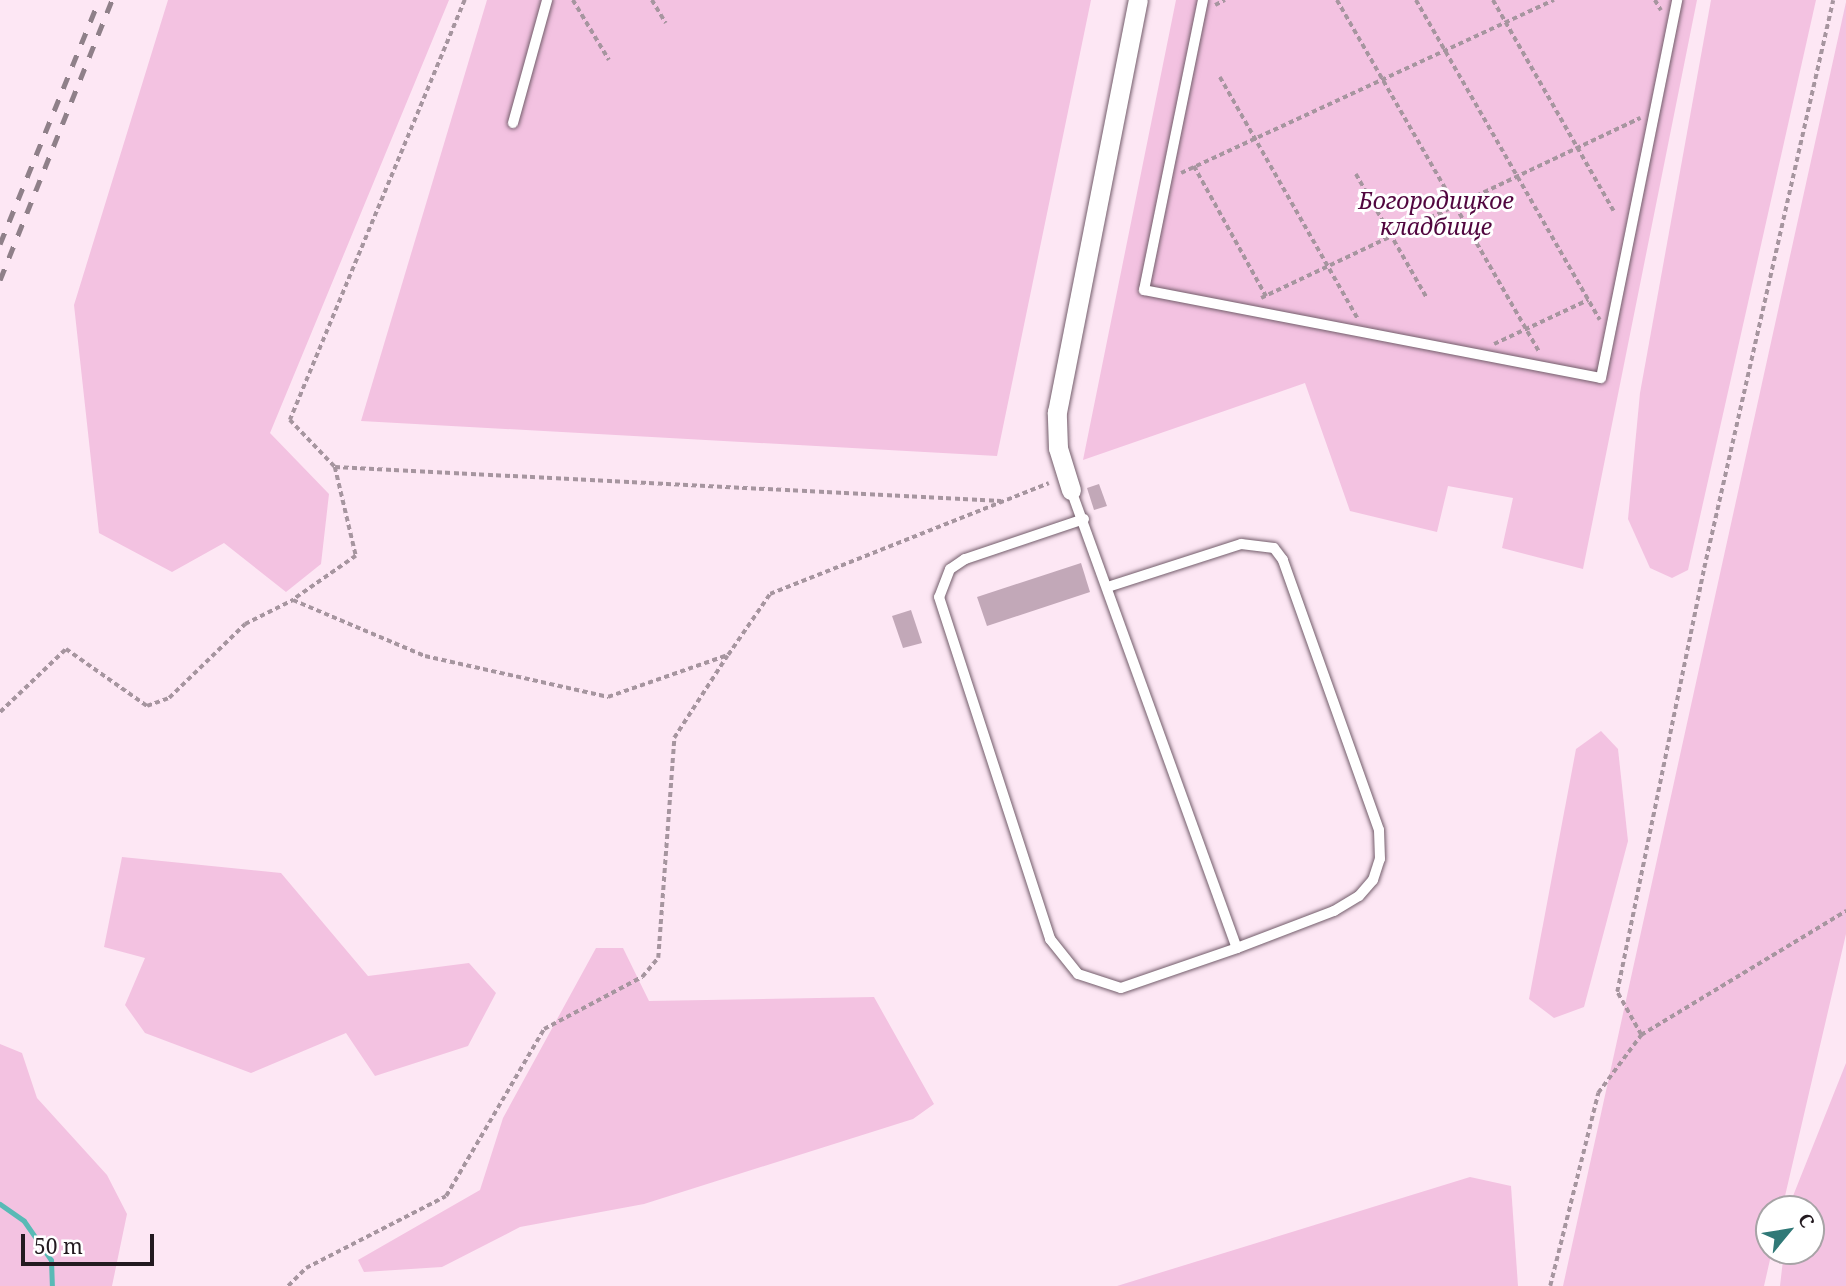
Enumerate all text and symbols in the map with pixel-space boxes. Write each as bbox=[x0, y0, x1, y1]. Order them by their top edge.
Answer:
park label: Богородицкое кладбище bbox=[1358, 186, 1514, 240]
north arrow bbox=[1755, 1195, 1825, 1265]
text: С bbox=[1792, 1209, 1821, 1232]
scale bar bbox=[24, 1220, 158, 1264]
text: 50 m bbox=[34, 1232, 83, 1260]

